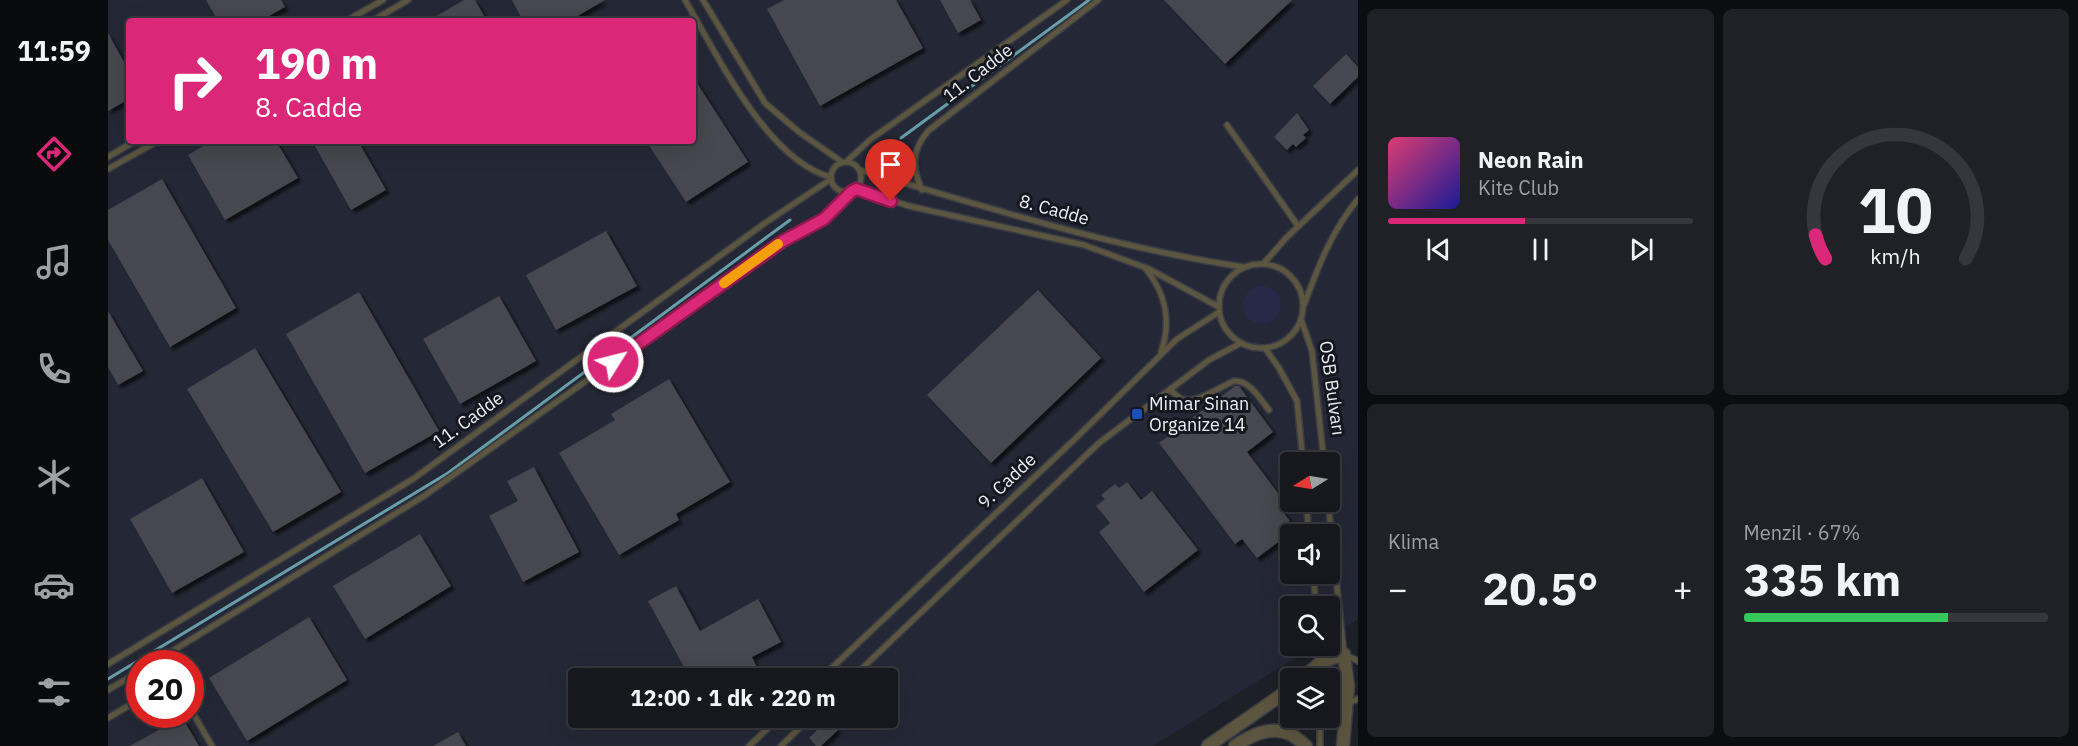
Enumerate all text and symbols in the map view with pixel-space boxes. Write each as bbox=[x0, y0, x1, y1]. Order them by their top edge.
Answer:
text: 11:59 bbox=[17, 33, 91, 68]
text: 190 m bbox=[255, 36, 378, 91]
street label: 11. Cadde bbox=[938, 38, 1017, 107]
icon: right bbox=[156, 42, 234, 120]
text: 8. Cadde bbox=[255, 89, 362, 124]
icon: directions bbox=[33, 133, 75, 175]
pin bbox=[865, 139, 916, 201]
text: Neon Rain bbox=[1478, 145, 1584, 174]
icon: arrive bbox=[874, 148, 907, 181]
text: 10 bbox=[1858, 169, 1933, 250]
text: Kite Club bbox=[1478, 174, 1559, 201]
street label: 8. Cadde bbox=[1017, 189, 1092, 230]
icon: previous bbox=[1422, 233, 1455, 266]
icon: pause bbox=[1524, 233, 1557, 266]
icon: next bbox=[1625, 233, 1658, 266]
icon: music bbox=[33, 241, 75, 283]
text: km/h bbox=[1871, 242, 1921, 270]
position arrow bbox=[581, 330, 645, 394]
street label: OSB Bulvarı bbox=[1314, 339, 1351, 437]
icon: phone bbox=[33, 348, 75, 390]
street label: 11. Cadde bbox=[428, 386, 508, 453]
place label: Mimar Sinan Organize 14 bbox=[1149, 392, 1249, 436]
marker: Mimar Sinan Organize 14 bbox=[1130, 407, 1144, 421]
street label: 9. Cadde bbox=[973, 448, 1041, 513]
north arrow bbox=[1280, 452, 1340, 512]
map controls bbox=[1280, 452, 1340, 728]
icon: climate bbox=[33, 456, 75, 498]
text: Menzil · 67% bbox=[1744, 519, 1860, 546]
button: sound bbox=[1280, 524, 1340, 584]
text: Klima bbox=[1388, 528, 1439, 555]
text: 335 km bbox=[1744, 550, 1901, 608]
text: 20.5° bbox=[1482, 559, 1598, 617]
icon: car bbox=[33, 564, 75, 606]
text: − bbox=[1388, 567, 1408, 610]
text: + bbox=[1673, 567, 1692, 610]
button: search bbox=[1280, 596, 1340, 656]
speed limit sign: 20 bbox=[126, 650, 204, 728]
button: layers bbox=[1280, 668, 1340, 728]
icon: filters bbox=[33, 671, 75, 713]
text: 12:00 · 1 dk · 220 m bbox=[630, 683, 836, 712]

